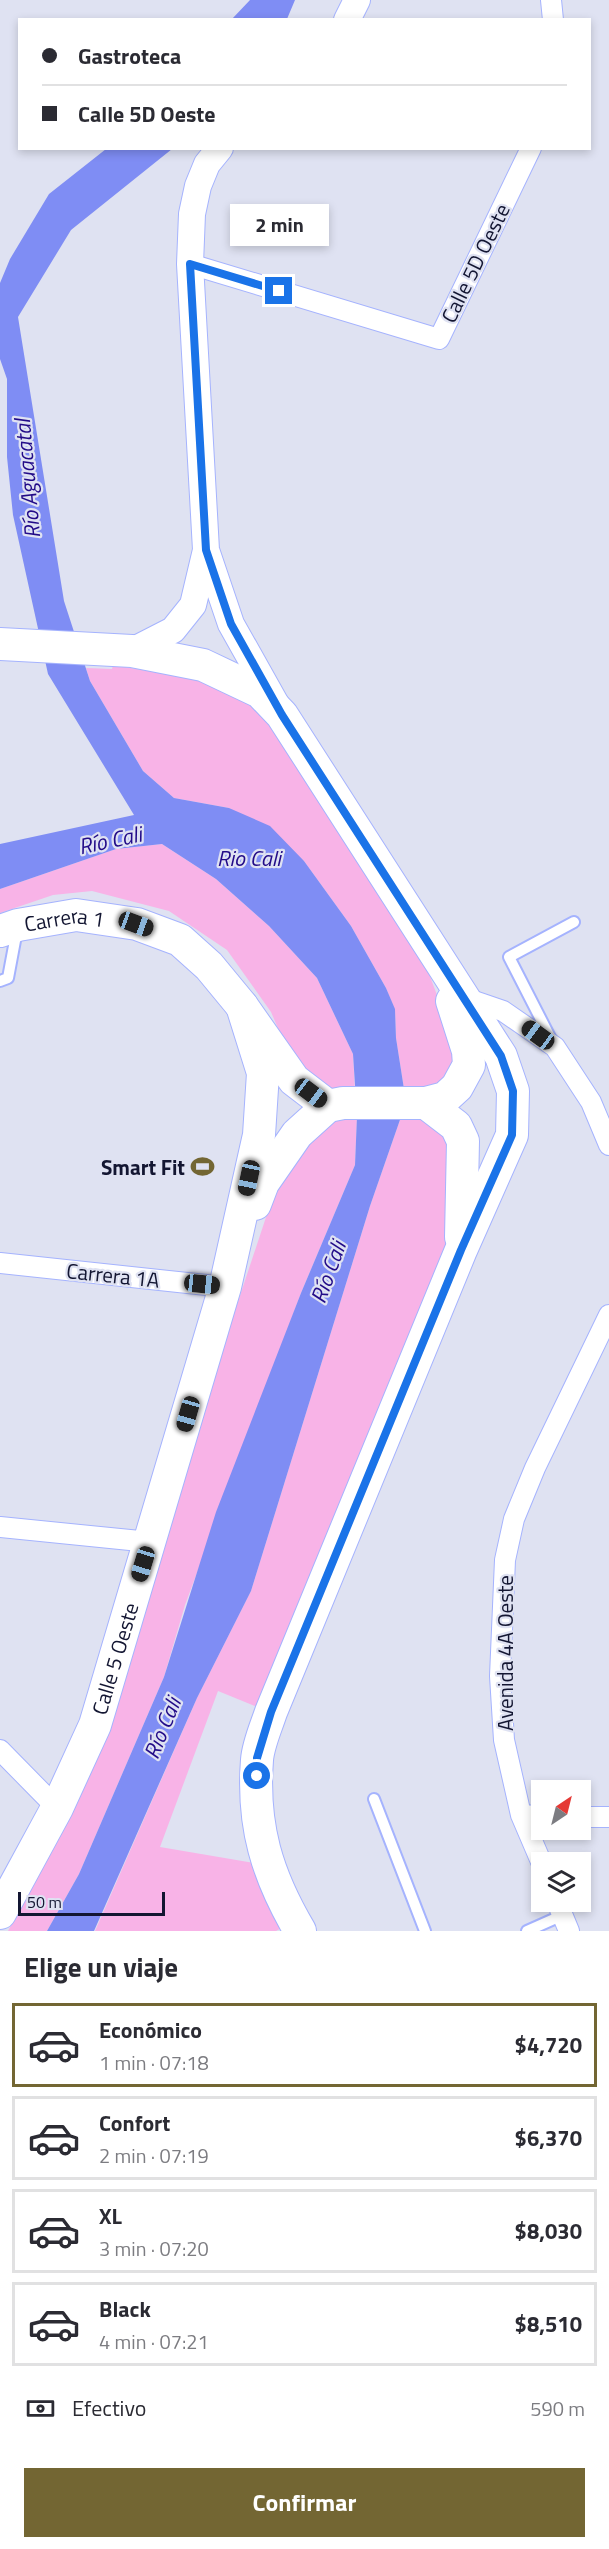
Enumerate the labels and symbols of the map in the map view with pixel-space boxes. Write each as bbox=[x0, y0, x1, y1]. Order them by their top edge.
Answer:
street label: Calle 5D Oeste bbox=[432, 198, 518, 328]
callout: 2 min bbox=[230, 204, 328, 246]
route end bbox=[265, 277, 292, 304]
water label: Río Aguacatal bbox=[5, 416, 49, 540]
water label: Río Cali bbox=[75, 816, 147, 863]
water label: Rio Cali bbox=[217, 841, 283, 875]
street label: Carrera 1 bbox=[22, 899, 107, 940]
car bbox=[116, 909, 156, 939]
car bbox=[518, 1017, 558, 1053]
car bbox=[291, 1075, 331, 1111]
place label: Smart Fit bbox=[101, 1151, 185, 1183]
sports icon: Smart Fit bbox=[190, 1154, 216, 1180]
car bbox=[236, 1159, 262, 1197]
water label: Río Cali bbox=[301, 1234, 356, 1308]
street label: Carrera 1A bbox=[65, 1254, 162, 1296]
car bbox=[183, 1273, 221, 1295]
car bbox=[174, 1394, 202, 1434]
car bbox=[129, 1544, 157, 1584]
street label: Avenida 4A Oeste bbox=[489, 1575, 521, 1731]
street label: Calle 5 Oeste bbox=[83, 1599, 146, 1719]
water label: Río Cali bbox=[134, 1690, 191, 1764]
route start bbox=[243, 1762, 270, 1789]
north arrow bbox=[531, 1780, 591, 1840]
scale bar bbox=[18, 1889, 165, 1916]

